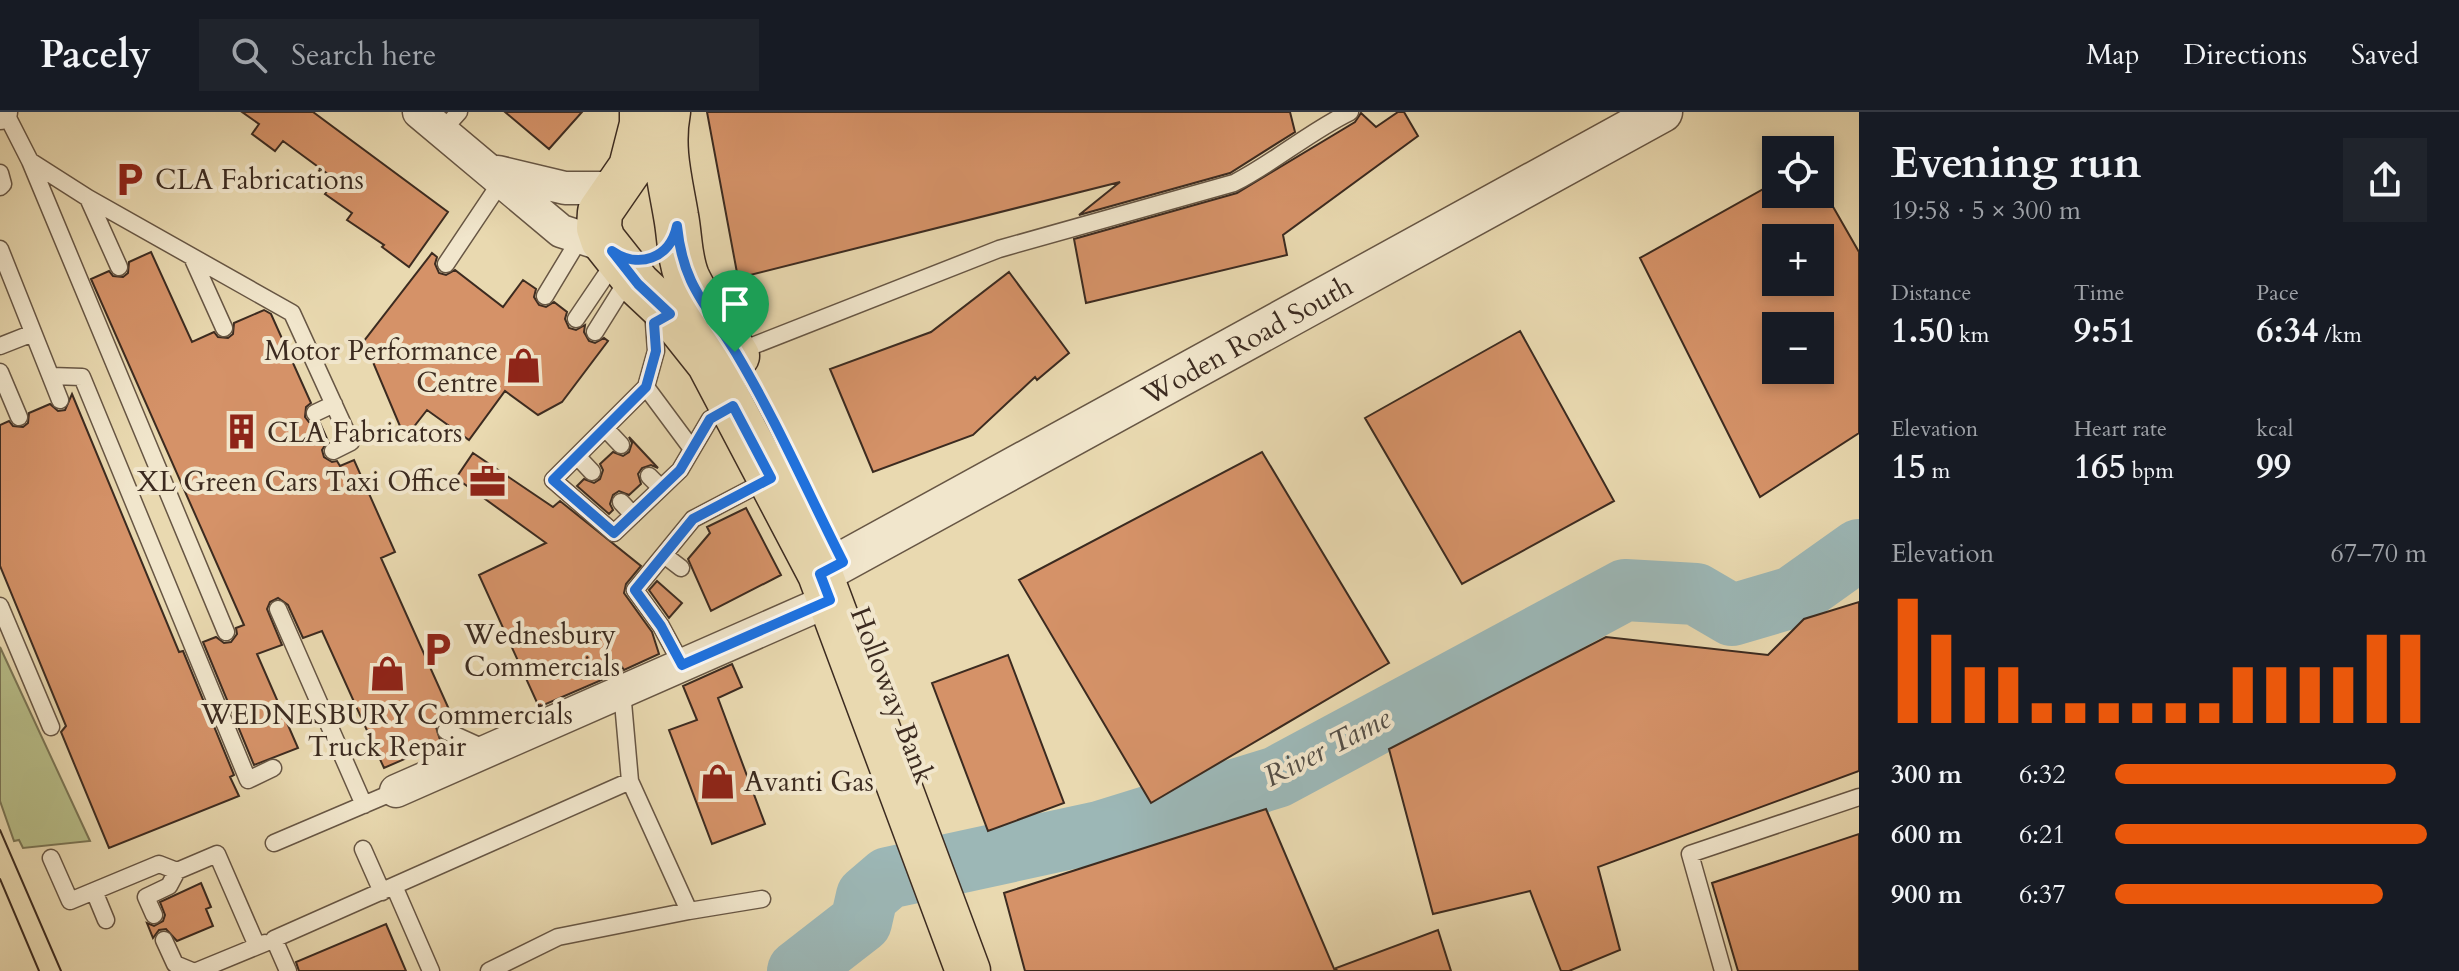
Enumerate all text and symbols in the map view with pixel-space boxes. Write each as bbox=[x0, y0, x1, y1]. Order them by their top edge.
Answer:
search box bbox=[199, 19, 759, 91]
text: Pacely bbox=[40, 29, 151, 81]
icon: search bbox=[227, 33, 271, 77]
text: Search here bbox=[291, 35, 436, 76]
text: Map bbox=[2086, 36, 2140, 74]
text: Directions bbox=[2184, 36, 2307, 74]
text: Saved bbox=[2351, 36, 2419, 74]
text: Evening run bbox=[1891, 133, 2141, 193]
map controls bbox=[1762, 136, 1834, 384]
button: locate bbox=[1762, 136, 1834, 208]
button: share bbox=[2343, 138, 2427, 222]
parking icon: CLA Fabrications bbox=[110, 160, 148, 198]
place label: CLA Fabrications bbox=[155, 161, 364, 199]
text: 19:58 · 5 × 300 m bbox=[1891, 193, 2081, 228]
button: + bbox=[1762, 224, 1834, 296]
street label: Woden Road South bbox=[1135, 267, 1359, 415]
pin bbox=[701, 270, 769, 352]
text: Distance bbox=[1891, 278, 1971, 308]
text: Time bbox=[2074, 278, 2125, 308]
text: Pace bbox=[2256, 278, 2299, 308]
icon: arrive bbox=[713, 282, 757, 326]
text: 1.50 bbox=[1891, 308, 1953, 354]
text: 9:51 bbox=[2074, 308, 2136, 354]
text: 6:34 bbox=[2256, 308, 2318, 354]
button: − bbox=[1762, 312, 1834, 384]
text: km bbox=[1953, 320, 1989, 350]
text: /km bbox=[2318, 320, 2362, 350]
place label: Motor Performance Centre bbox=[264, 332, 498, 402]
shop icon: Motor Performance Centre bbox=[505, 347, 543, 385]
building icon: CLA Fabricators bbox=[222, 413, 260, 451]
place label: CLA Fabricators bbox=[267, 414, 462, 452]
text: Elevation bbox=[1891, 414, 1978, 444]
text: Heart rate bbox=[2074, 414, 2167, 444]
text: kcal bbox=[2256, 414, 2293, 444]
text: 15 bbox=[1891, 444, 1926, 490]
text: 165 bbox=[2074, 444, 2126, 490]
text: 99 bbox=[2256, 444, 2291, 490]
text: m bbox=[1926, 456, 1950, 486]
text: bpm bbox=[2126, 456, 2174, 486]
office icon: XL Green Cars Taxi Office bbox=[468, 462, 506, 500]
place label: XL Green Cars Taxi Office bbox=[137, 463, 461, 501]
text: Elevation bbox=[1891, 536, 1994, 571]
text: 67–70 m bbox=[2330, 536, 2427, 571]
street label: Holloway Bank bbox=[841, 601, 943, 789]
place label: Wednesbury Commercials bbox=[463, 616, 620, 686]
parking icon: Wednesbury Commercials bbox=[419, 631, 457, 669]
shop icon: WEDNESBURY Commercials Truck Repair bbox=[368, 655, 406, 693]
place label: WEDNESBURY Commercials Truck Repair bbox=[200, 696, 573, 766]
water label: River Tame bbox=[1257, 698, 1398, 797]
text: 300 m bbox=[1891, 757, 1962, 792]
text: 6:32 bbox=[2019, 757, 2066, 792]
shop icon: Avanti Gas bbox=[699, 762, 737, 800]
place label: Avanti Gas bbox=[744, 763, 874, 801]
text: 600 m bbox=[1891, 817, 1962, 852]
text: 6:21 bbox=[2019, 817, 2066, 852]
text: 900 m bbox=[1891, 877, 1962, 912]
text: 6:37 bbox=[2019, 877, 2066, 912]

